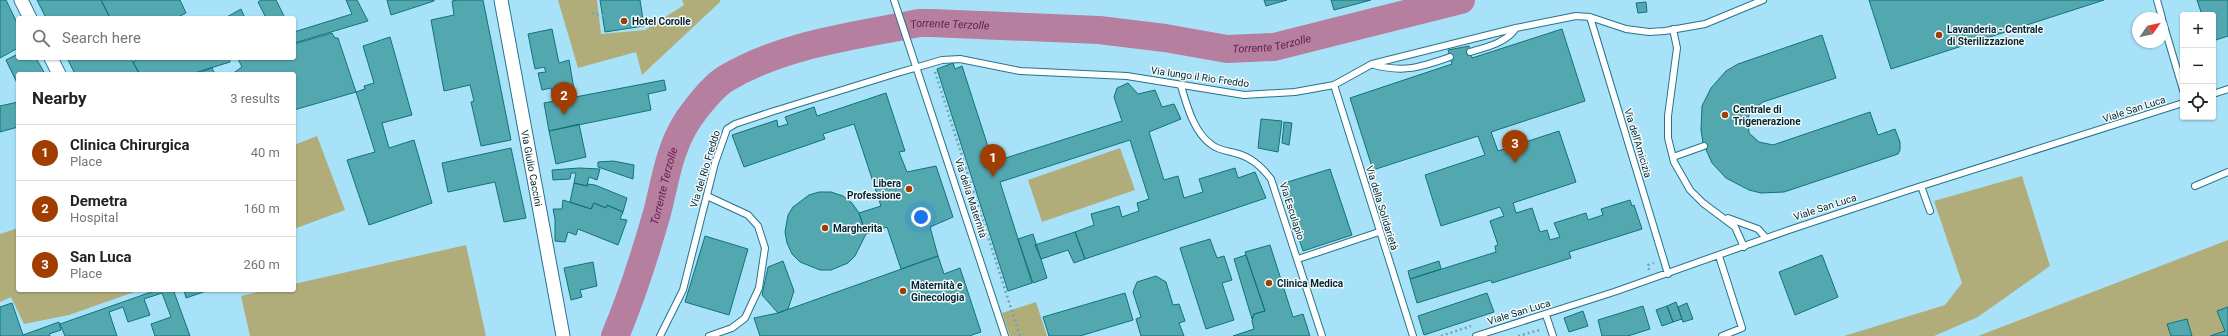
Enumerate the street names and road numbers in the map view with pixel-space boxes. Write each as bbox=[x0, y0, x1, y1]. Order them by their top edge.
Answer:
street label: Via lungo il Rio Freddo bbox=[1150, 65, 1250, 89]
street label: Viale San Luca bbox=[2101, 94, 2167, 124]
street label: Via dell'Amicizia bbox=[1622, 107, 1654, 179]
street label: Via Giulio Caccini bbox=[520, 129, 544, 207]
street label: Via del Rio Freddo bbox=[688, 129, 722, 209]
street label: Via della Maternità bbox=[953, 157, 989, 239]
street label: Via della Solidarietà bbox=[1364, 164, 1400, 252]
street label: Via Esculapio bbox=[1278, 181, 1307, 241]
street label: Viale San Luca bbox=[1792, 192, 1858, 222]
street label: Viale San Luca bbox=[1486, 297, 1552, 327]

